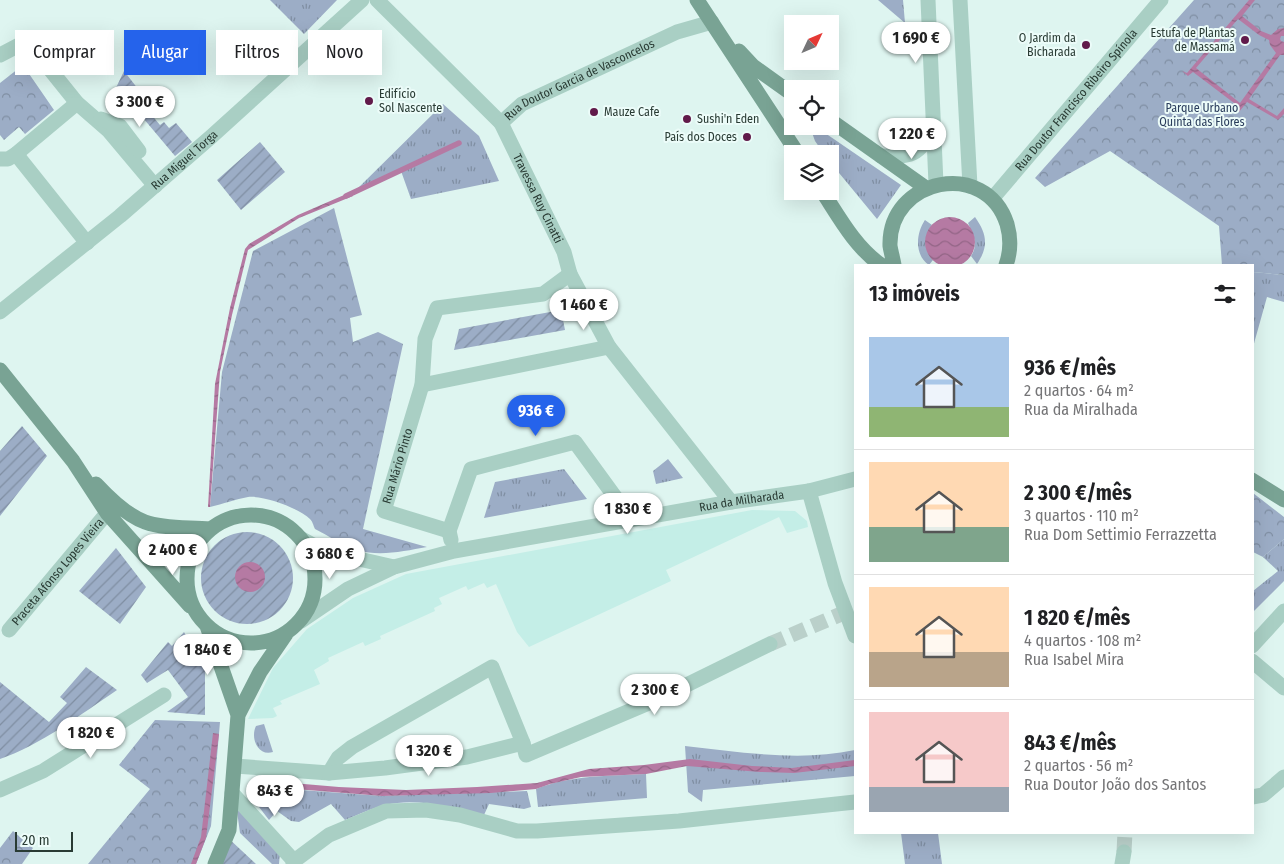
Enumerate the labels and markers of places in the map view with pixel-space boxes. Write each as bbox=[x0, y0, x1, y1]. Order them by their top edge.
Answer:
pin: 1 690 € bbox=[870, 22, 962, 64]
place label: Estufa de Plantas de Massamá bbox=[1151, 26, 1235, 54]
place label: O Jardim da Bicharada bbox=[1019, 31, 1076, 59]
marker: Estufa de Plantas de Massamá bbox=[1239, 34, 1251, 46]
marker: O Jardim da Bicharada bbox=[1080, 39, 1092, 51]
pin: 3 300 € bbox=[94, 86, 186, 128]
place label: Edifício Sol Nascente bbox=[379, 87, 442, 115]
marker: Edifício Sol Nascente bbox=[363, 95, 375, 107]
place label: Mauze Cafe bbox=[604, 105, 660, 119]
marker: Mauze Cafe bbox=[588, 106, 600, 118]
place label: Sushi'n Eden bbox=[697, 112, 759, 126]
marker: Sushi'n Eden bbox=[681, 113, 693, 125]
pin: 1 220 € bbox=[866, 118, 958, 160]
place label: País dos Doces bbox=[665, 130, 737, 144]
marker: País dos Doces bbox=[741, 131, 753, 143]
pin: 1 460 € bbox=[538, 288, 630, 331]
pin: 936 € bbox=[501, 394, 571, 437]
pin: 1 830 € bbox=[582, 492, 674, 535]
pin: 2 400 € bbox=[127, 534, 219, 576]
pin: 3 680 € bbox=[284, 538, 376, 580]
pin: 1 840 € bbox=[162, 634, 254, 676]
pin: 2 300 € bbox=[609, 674, 701, 716]
pin: 1 820 € bbox=[45, 716, 137, 759]
pin: 1 320 € bbox=[383, 734, 475, 777]
pin: 843 € bbox=[240, 774, 310, 817]

